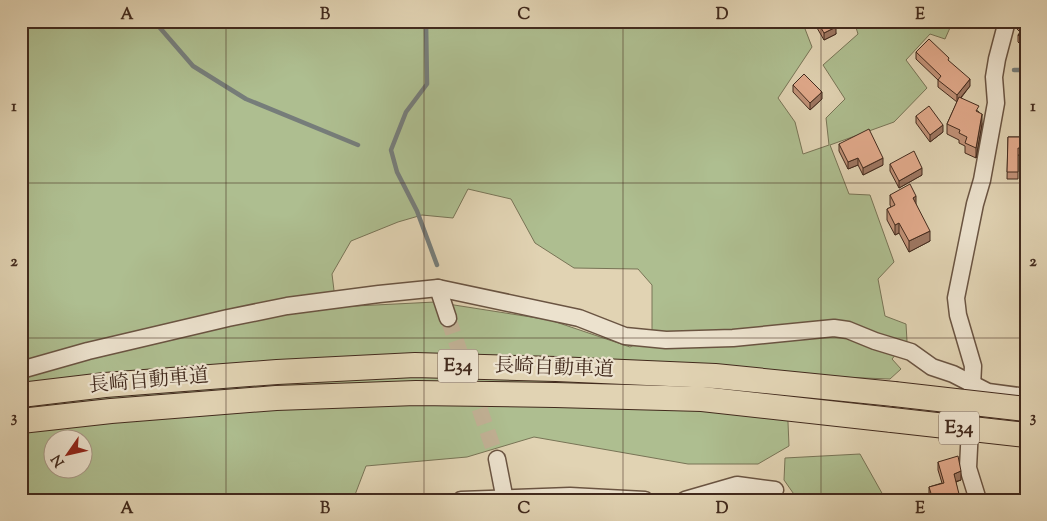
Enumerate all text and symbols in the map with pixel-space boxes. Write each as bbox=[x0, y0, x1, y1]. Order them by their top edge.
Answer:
text: A bbox=[121, 4, 134, 27]
text: B bbox=[320, 4, 330, 27]
text: C bbox=[518, 4, 531, 27]
text: D bbox=[716, 4, 729, 27]
text: E bbox=[915, 4, 925, 27]
text: 1 bbox=[11, 96, 17, 119]
text: 1 bbox=[1030, 96, 1036, 119]
text: 2 bbox=[10, 251, 18, 274]
text: 2 bbox=[1029, 251, 1037, 274]
road number: E34 bbox=[438, 350, 478, 382]
street label: 長崎自動車道 bbox=[494, 352, 614, 386]
street label: 長崎自動車道 bbox=[88, 362, 210, 402]
text: 3 bbox=[11, 407, 18, 430]
text: 3 bbox=[1030, 407, 1037, 430]
road number: E34 bbox=[939, 412, 979, 444]
north arrow bbox=[42, 428, 92, 478]
text: N bbox=[47, 450, 70, 470]
text: A bbox=[121, 498, 134, 521]
text: B bbox=[320, 498, 330, 521]
text: C bbox=[518, 498, 531, 521]
text: D bbox=[716, 498, 729, 521]
text: E bbox=[915, 498, 925, 521]

